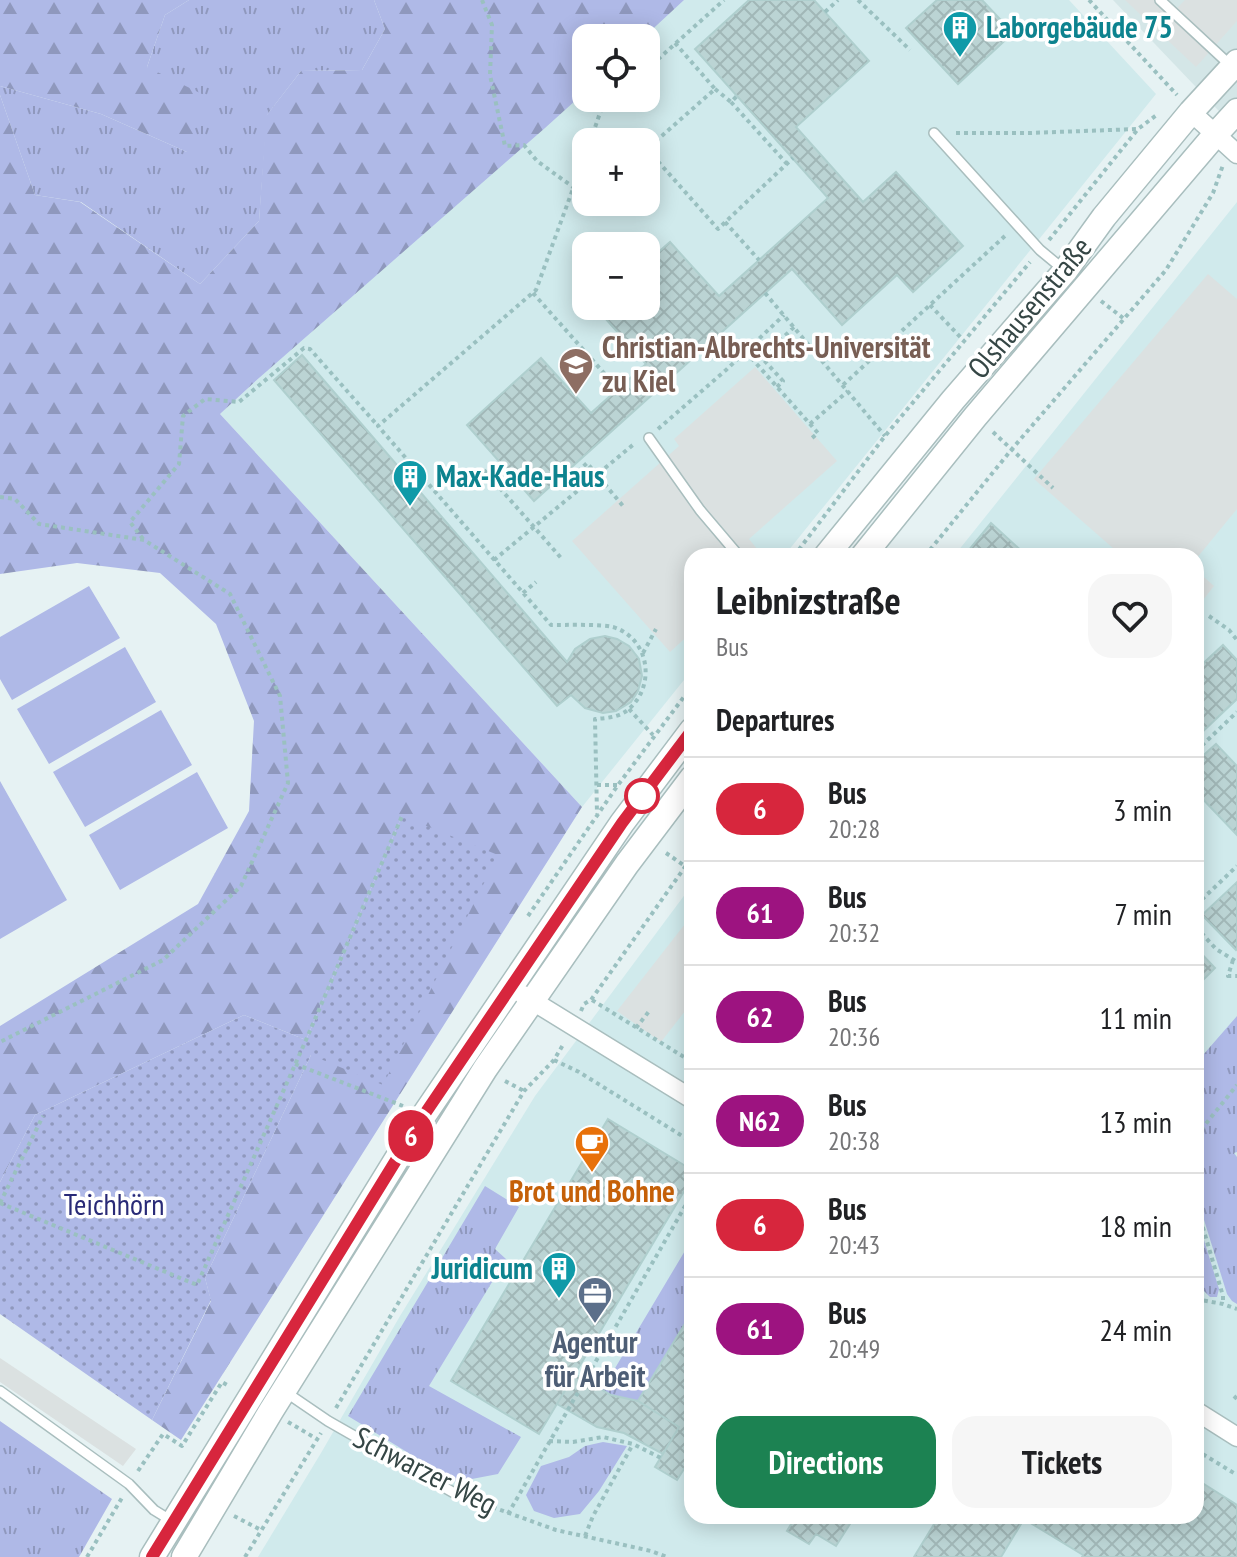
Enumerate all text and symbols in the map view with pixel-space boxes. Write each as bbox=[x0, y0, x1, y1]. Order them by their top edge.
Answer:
place label: Laborgebäude 75 bbox=[986, 7, 1173, 46]
building icon: Laborgebäude 75 bbox=[941, 9, 979, 59]
map controls bbox=[572, 24, 660, 320]
button: locate bbox=[572, 24, 660, 112]
button: + bbox=[572, 128, 660, 216]
street label: Olshausenstraße bbox=[958, 228, 1099, 386]
button: − bbox=[572, 232, 660, 320]
place label: Christian-Albrechts-Universität zu Kiel bbox=[602, 327, 931, 400]
school or university icon: Christian-Albrechts-Universität zu Kiel bbox=[557, 346, 595, 396]
place label: Max-Kade-Haus bbox=[436, 456, 604, 495]
building icon: Max-Kade-Haus bbox=[391, 458, 429, 508]
button: heart bbox=[1088, 574, 1172, 658]
text: Leibnizstraße bbox=[716, 575, 901, 624]
text: Bus bbox=[716, 630, 748, 663]
text: Departures bbox=[716, 700, 834, 739]
text: Bus bbox=[828, 773, 867, 812]
unlabelled marker bbox=[625, 779, 659, 813]
text: 6 bbox=[753, 790, 767, 827]
text: 3 min bbox=[1113, 790, 1172, 829]
text: 20:28 bbox=[828, 812, 880, 845]
text: Bus bbox=[828, 877, 867, 916]
text: 61 bbox=[747, 894, 773, 931]
text: 7 min bbox=[1114, 894, 1172, 933]
text: 20:32 bbox=[828, 916, 880, 949]
text: Bus bbox=[828, 981, 867, 1020]
text: 62 bbox=[747, 998, 773, 1035]
text: 11 min bbox=[1099, 998, 1172, 1037]
text: 20:36 bbox=[828, 1020, 880, 1053]
text: Bus bbox=[828, 1085, 867, 1124]
text: N62 bbox=[739, 1102, 781, 1139]
text: 13 min bbox=[1099, 1102, 1172, 1141]
line badge: 6 bbox=[385, 1110, 437, 1162]
text: 6 bbox=[404, 1117, 418, 1154]
cafe icon: Brot und Bohne bbox=[573, 1124, 611, 1174]
text: 20:38 bbox=[828, 1124, 880, 1157]
place label: Brot und Bohne bbox=[509, 1171, 675, 1210]
park label: Teichhörn bbox=[64, 1184, 164, 1223]
text: Bus bbox=[828, 1189, 867, 1228]
text: 6 bbox=[753, 1206, 767, 1243]
text: 18 min bbox=[1099, 1206, 1172, 1245]
text: 20:43 bbox=[828, 1228, 880, 1261]
place label: Juridicum bbox=[431, 1248, 533, 1287]
building icon: Juridicum bbox=[540, 1250, 578, 1300]
office icon: Agentur für Arbeit bbox=[576, 1275, 614, 1325]
text: Bus bbox=[828, 1293, 867, 1332]
text: 61 bbox=[747, 1310, 773, 1347]
text: 24 min bbox=[1099, 1310, 1172, 1349]
place label: Agentur für Arbeit bbox=[545, 1322, 646, 1395]
text: 20:49 bbox=[828, 1332, 880, 1365]
button: Directions bbox=[716, 1416, 936, 1508]
button: Tickets bbox=[952, 1416, 1172, 1508]
street label: Schwarzer Weg bbox=[347, 1417, 504, 1522]

